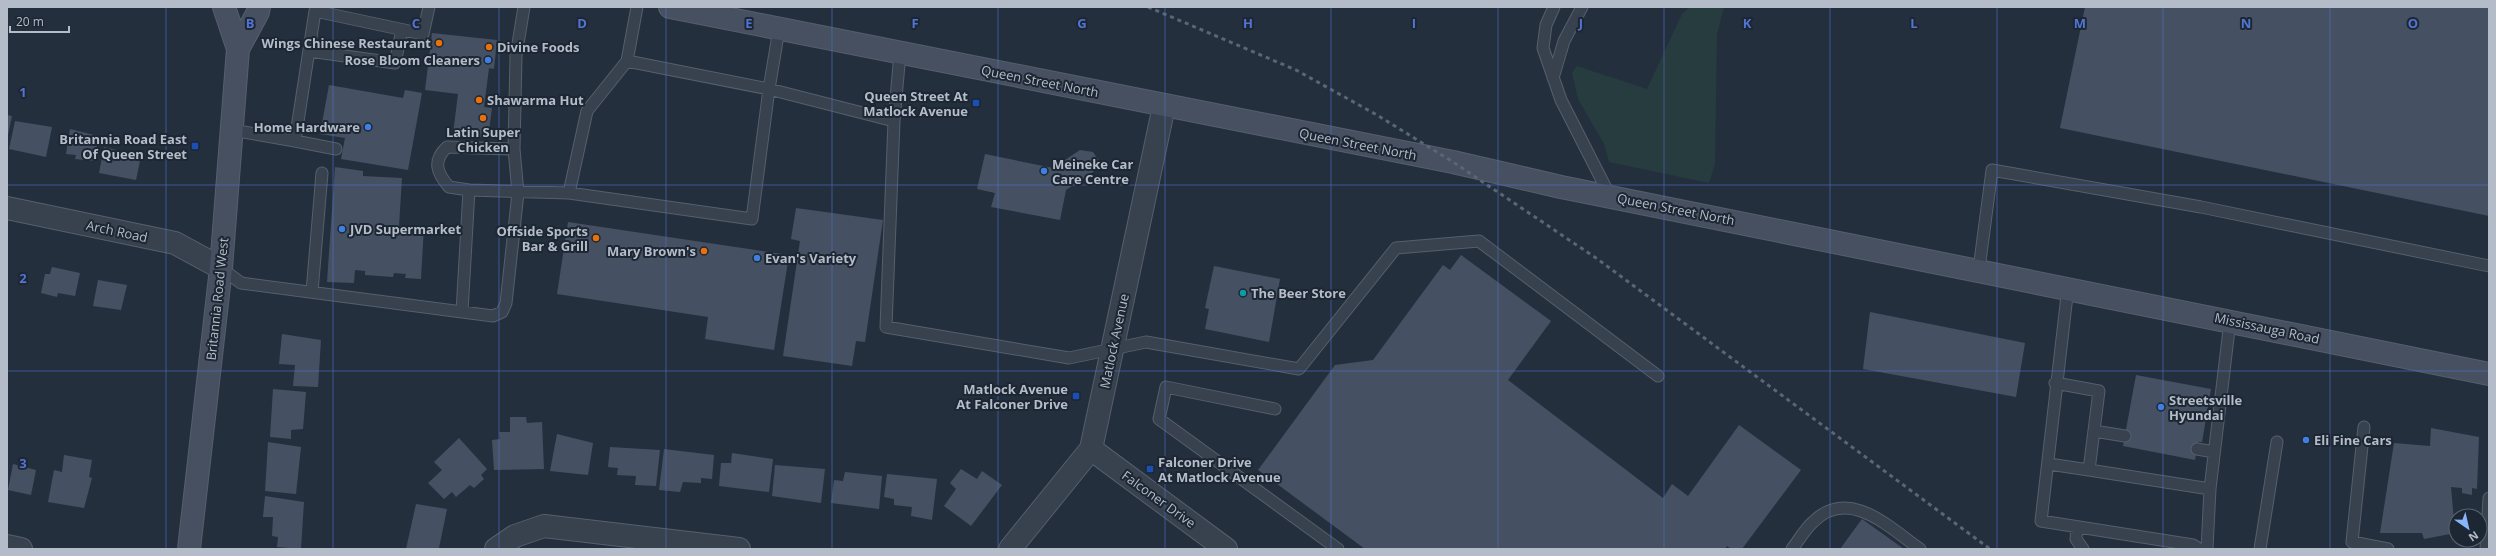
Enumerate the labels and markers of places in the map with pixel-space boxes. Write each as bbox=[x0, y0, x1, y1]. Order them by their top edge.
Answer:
place label: Wings Chinese Restaurant bbox=[261, 34, 431, 52]
marker: Wings Chinese Restaurant bbox=[434, 38, 444, 48]
place label: Divine Foods bbox=[497, 38, 579, 56]
marker: Divine Foods bbox=[484, 42, 494, 52]
place label: Rose Bloom Cleaners bbox=[345, 51, 480, 69]
marker: Rose Bloom Cleaners bbox=[483, 55, 493, 65]
place label: Queen Street At Matlock Avenue bbox=[863, 87, 968, 120]
place label: Shawarma Hut bbox=[487, 91, 584, 109]
marker: Shawarma Hut bbox=[474, 95, 484, 105]
marker: Queen Street At Matlock Avenue bbox=[971, 98, 981, 108]
marker: Latin Super Chicken bbox=[478, 113, 488, 123]
place label: Home Hardware bbox=[254, 118, 360, 136]
marker: Home Hardware bbox=[363, 122, 373, 132]
place label: Latin Super Chicken bbox=[446, 123, 520, 156]
place label: Britannia Road East Of Queen Street bbox=[59, 130, 187, 163]
marker: Britannia Road East Of Queen Street bbox=[190, 141, 200, 151]
place label: Meineke Car Care Centre bbox=[1052, 155, 1133, 188]
marker: Meineke Car Care Centre bbox=[1039, 166, 1049, 176]
place label: JVD Supermarket bbox=[349, 220, 462, 238]
place label: Offside Sports Bar & Grill bbox=[496, 222, 588, 255]
marker: JVD Supermarket bbox=[337, 224, 347, 234]
marker: Offside Sports Bar & Grill bbox=[591, 233, 601, 243]
place label: Mary Brown's bbox=[607, 242, 696, 260]
marker: Mary Brown's bbox=[699, 246, 709, 256]
place label: Evan's Variety bbox=[765, 249, 857, 267]
marker: Evan's Variety bbox=[752, 253, 762, 263]
place label: The Beer Store bbox=[1251, 284, 1346, 302]
marker: The Beer Store bbox=[1238, 288, 1248, 298]
place label: Matlock Avenue At Falconer Drive bbox=[956, 380, 1068, 413]
marker: Matlock Avenue At Falconer Drive bbox=[1071, 391, 1081, 401]
place label: Streetsville Hyundai bbox=[2169, 391, 2242, 424]
marker: Streetsville Hyundai bbox=[2156, 402, 2166, 412]
place label: Eli Fine Cars bbox=[2314, 431, 2392, 449]
marker: Eli Fine Cars bbox=[2301, 435, 2311, 445]
place label: Falconer Drive At Matlock Avenue bbox=[1158, 453, 1281, 486]
marker: Falconer Drive At Matlock Avenue bbox=[1145, 464, 1155, 474]

